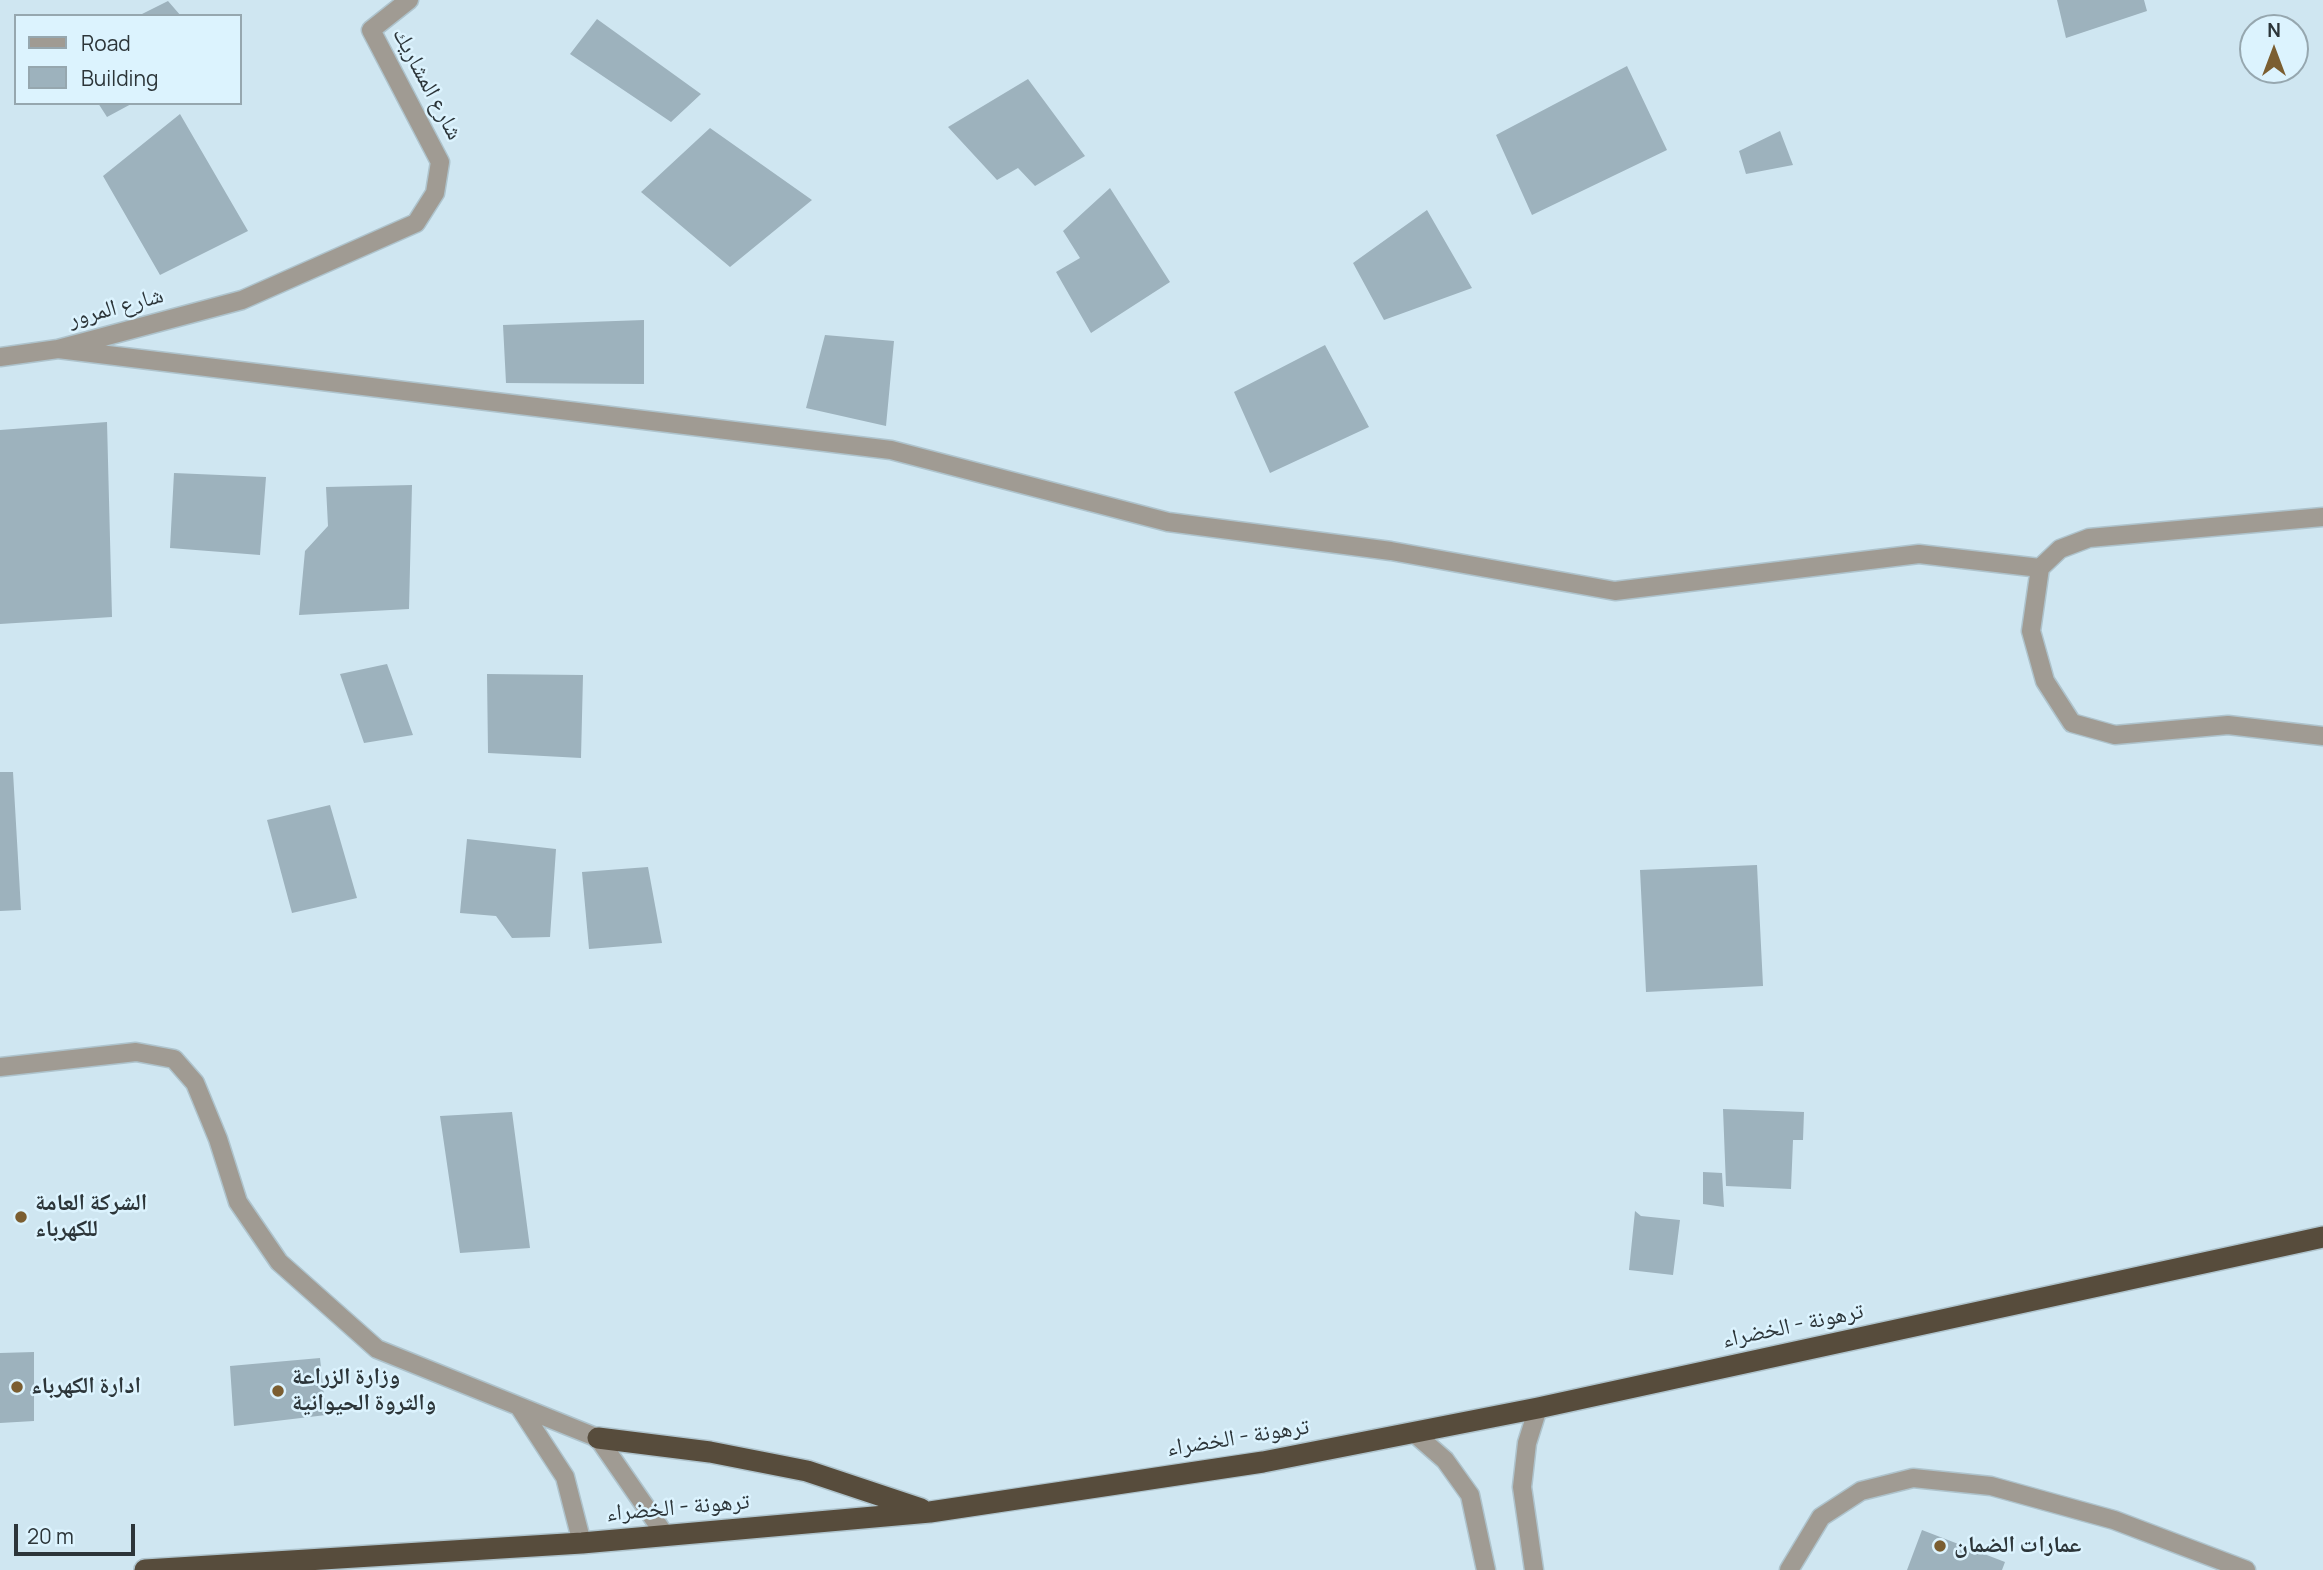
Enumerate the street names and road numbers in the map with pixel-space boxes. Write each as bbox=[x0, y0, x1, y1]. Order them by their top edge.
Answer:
street label: شارع المشاريك bbox=[386, 23, 468, 145]
street label: شارع المرور bbox=[66, 282, 166, 334]
street label: ترهونة - الخضراء bbox=[1720, 1298, 1866, 1354]
street label: ترهونة - الخضراء bbox=[1165, 1413, 1311, 1463]
street label: ترهونة - الخضراء bbox=[605, 1488, 751, 1528]

